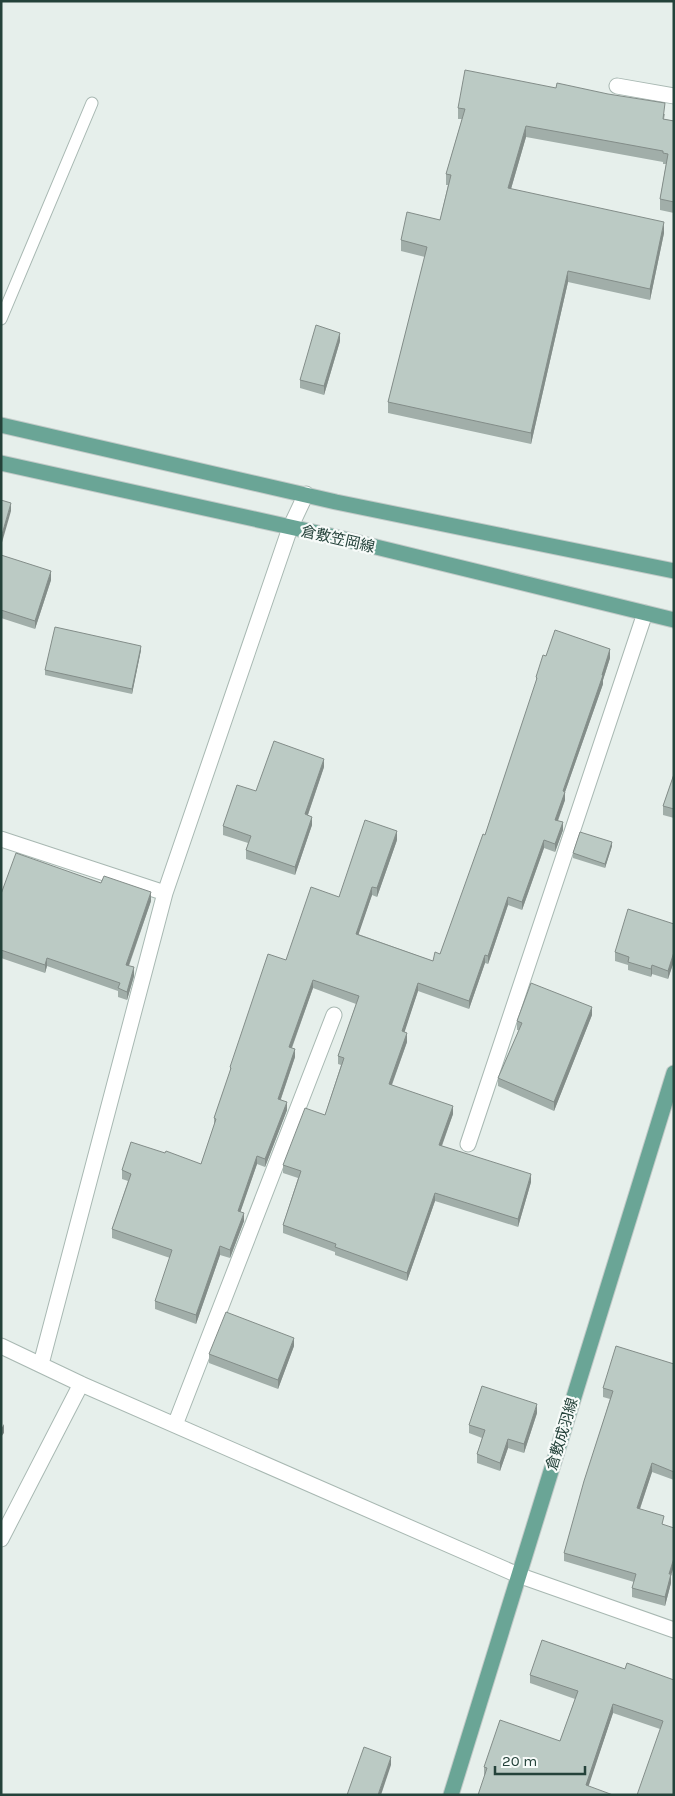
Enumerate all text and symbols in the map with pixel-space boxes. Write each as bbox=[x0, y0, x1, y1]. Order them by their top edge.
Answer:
street label: 倉敷笠岡線 bbox=[299, 522, 377, 556]
street label: 倉敷成羽線 bbox=[542, 1395, 582, 1473]
scale bar bbox=[495, 1744, 585, 1776]
text: 20 m bbox=[502, 1752, 537, 1770]

